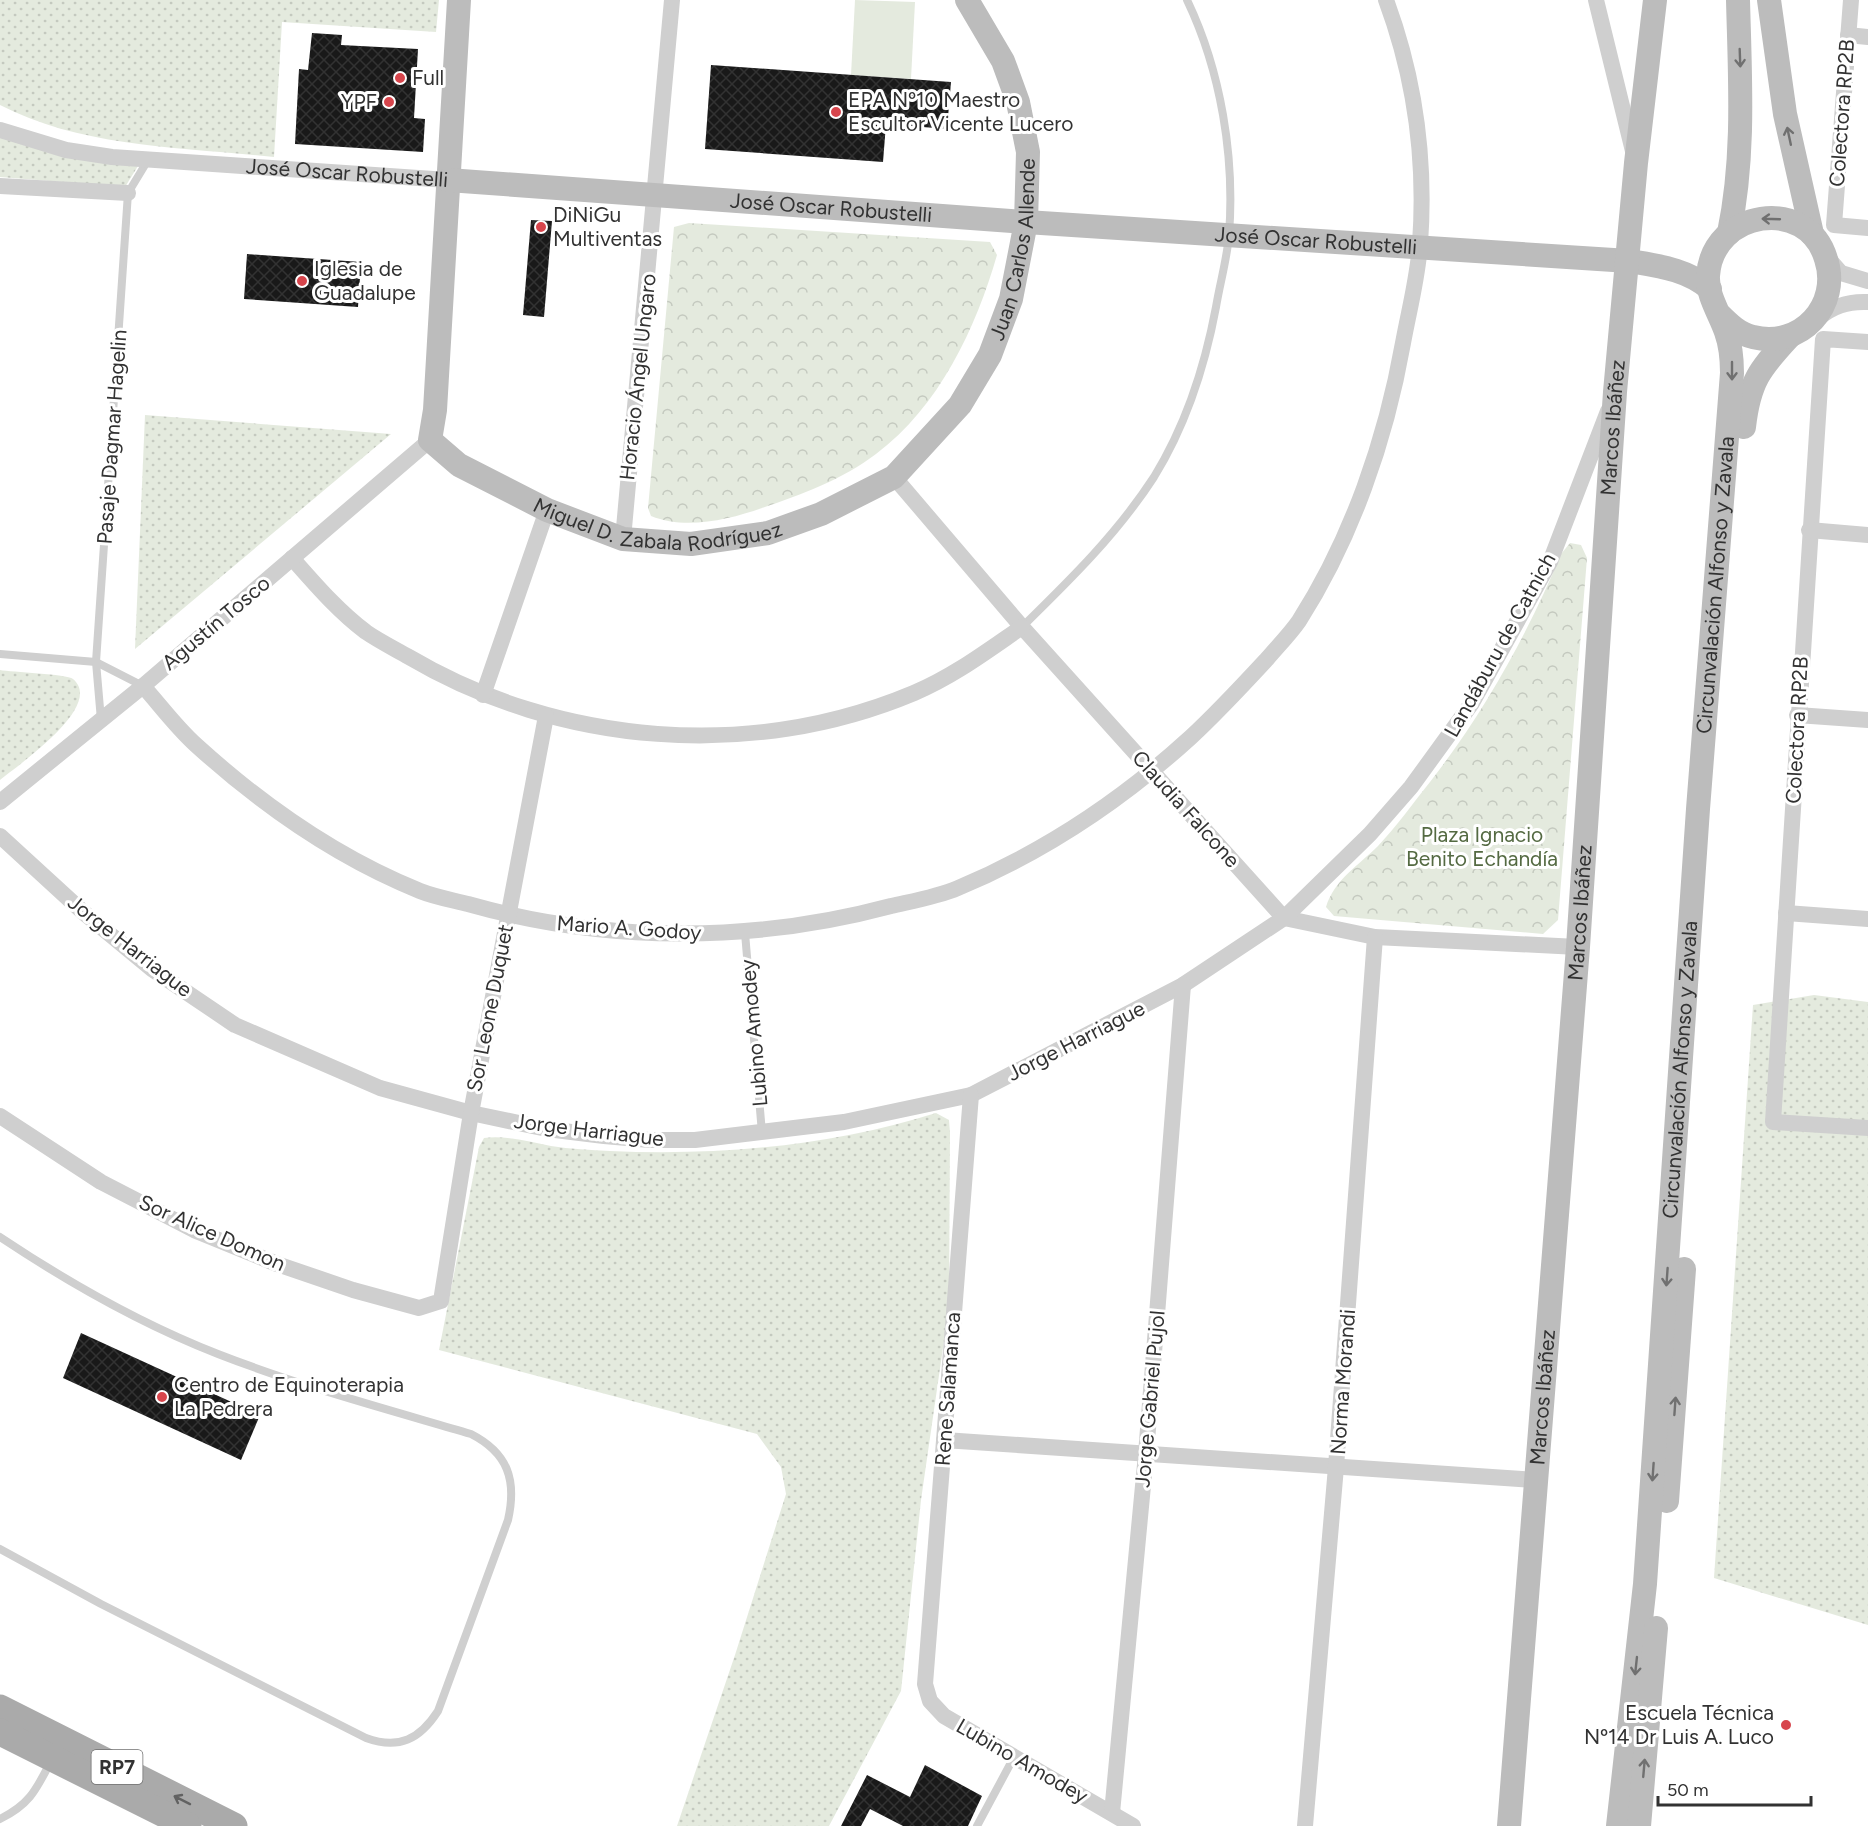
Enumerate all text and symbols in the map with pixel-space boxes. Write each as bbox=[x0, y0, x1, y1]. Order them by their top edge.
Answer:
street label: Colectora RP2B bbox=[1824, 38, 1859, 188]
one-way arrow bbox=[1734, 48, 1746, 68]
place label: Full bbox=[412, 65, 444, 90]
marker: Full bbox=[393, 71, 407, 85]
place label: EPA Nº10 Maestro Escultor Vicente Lucero bbox=[848, 87, 1074, 136]
place label: YPF bbox=[341, 89, 377, 114]
marker: YPF bbox=[382, 95, 396, 109]
marker: EPA Nº10 Maestro Escultor Vicente Lucero bbox=[829, 105, 843, 119]
one-way arrow bbox=[1783, 127, 1794, 147]
street label: José Oscar Robustelli bbox=[245, 153, 449, 192]
street label: Juan Carlos Allende bbox=[984, 158, 1040, 344]
street label: José Oscar Robustelli bbox=[729, 188, 933, 227]
place label: DiNiGu Multiventas bbox=[553, 202, 662, 251]
one-way arrow bbox=[1762, 213, 1782, 225]
marker: DiNiGu Multiventas bbox=[534, 220, 548, 234]
street label: José Oscar Robustelli bbox=[1214, 221, 1418, 259]
place label: Iglesia de Guadalupe bbox=[314, 256, 416, 305]
street label: Horacio Ángel Ungaro bbox=[614, 272, 661, 482]
marker: Iglesia de Guadalupe bbox=[295, 274, 309, 288]
street label: Pasaje Dagmar Hagelin bbox=[92, 329, 131, 545]
street label: Marcos Ibáñez bbox=[1595, 359, 1630, 497]
one-way arrow bbox=[1726, 360, 1738, 380]
street label: Circunvalación Alfonso y Zavala bbox=[1691, 435, 1739, 735]
street label: Miguel D. Zabala Rodríguez bbox=[529, 492, 785, 556]
street label: Landáburu de Catnich bbox=[1439, 548, 1561, 741]
street label: Agustín Tosco bbox=[157, 570, 275, 675]
street label: Colectora RP2B bbox=[1780, 656, 1813, 804]
street label: Claudia Falcone bbox=[1127, 745, 1245, 872]
park label: Plaza Ignacio Benito Echandía bbox=[1406, 822, 1558, 871]
street label: Marcos Ibáñez bbox=[1562, 844, 1597, 982]
street label: Jorge Harriague bbox=[63, 889, 197, 1002]
street label: Mario A. Godoy bbox=[556, 910, 702, 945]
street label: Circunvalación Alfonso y Zavala bbox=[1657, 920, 1702, 1219]
street label: Sor Leone Duquet bbox=[461, 922, 518, 1094]
street label: Lubino Amodey bbox=[735, 958, 772, 1108]
street label: Jorge Harriague bbox=[1003, 995, 1149, 1086]
street label: Jorge Harriague bbox=[513, 1108, 665, 1151]
street label: Sor Alice Domon bbox=[135, 1189, 289, 1276]
one-way arrow bbox=[1661, 1267, 1672, 1287]
street label: Norma Morandi bbox=[1325, 1308, 1360, 1456]
street label: Jorge Gabriel Pujol bbox=[1129, 1309, 1170, 1488]
street label: Rene Salamanca bbox=[930, 1311, 965, 1467]
street label: Marcos Ibáñez bbox=[1524, 1328, 1560, 1466]
place label: Centro de Equinoterapia La Pedrera bbox=[174, 1372, 404, 1421]
marker: Centro de Equinoterapia La Pedrera bbox=[155, 1390, 169, 1404]
one-way arrow bbox=[1670, 1397, 1681, 1417]
one-way arrow bbox=[1647, 1461, 1658, 1481]
one-way arrow bbox=[1630, 1655, 1641, 1675]
place label: Escuela Técnica Nº14 Dr Luis A. Luco bbox=[1584, 1700, 1774, 1749]
street label: Lubino Amodey bbox=[952, 1713, 1092, 1808]
marker: Escuela Técnica Nº14 Dr Luis A. Luco bbox=[1779, 1718, 1793, 1732]
road number: RP7 bbox=[92, 1750, 142, 1784]
one-way arrow bbox=[1639, 1758, 1650, 1778]
scale bar bbox=[1658, 1769, 1811, 1807]
text: 50 m bbox=[1667, 1779, 1709, 1801]
one-way arrow bbox=[173, 1793, 191, 1805]

